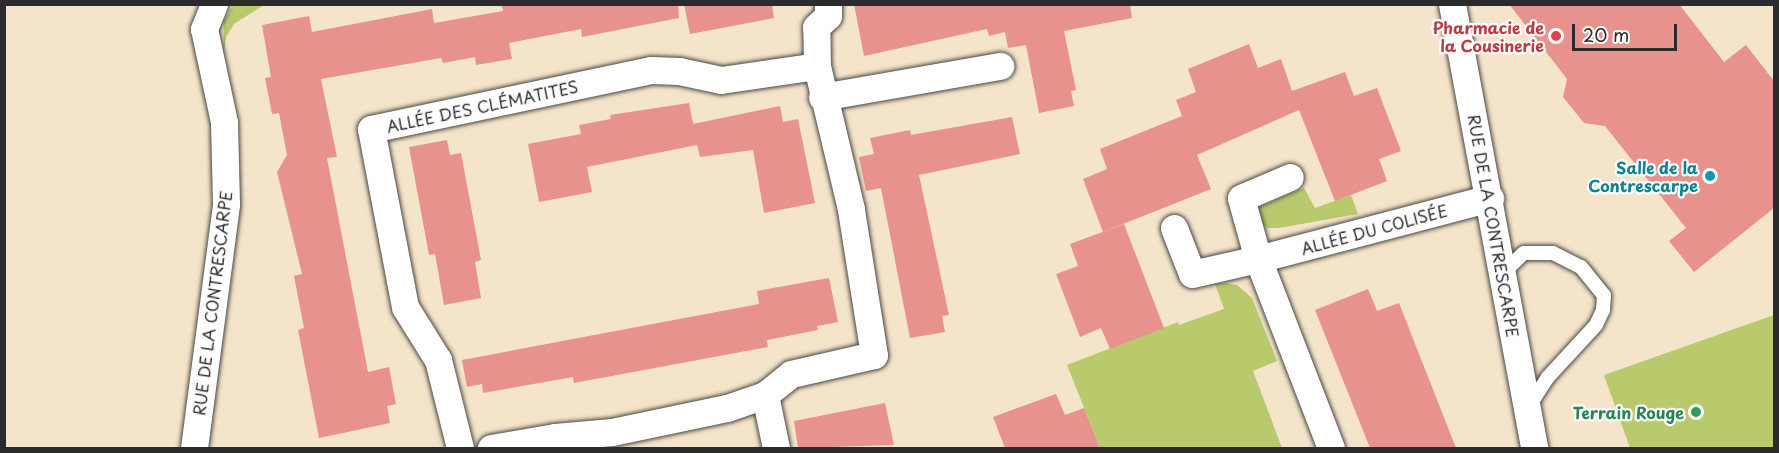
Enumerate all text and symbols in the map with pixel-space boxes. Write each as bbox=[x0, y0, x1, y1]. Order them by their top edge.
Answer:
scale bar bbox=[1575, 12, 1680, 50]
place label: Pharmacie de la Cousinerie bbox=[1432, 17, 1544, 55]
text: 20 m bbox=[1583, 21, 1629, 48]
marker: Pharmacie de la Cousinerie bbox=[1549, 29, 1563, 43]
street label: ALLÉE DES CLÉMATITES bbox=[383, 76, 581, 136]
street label: RUE DE LA CONTRESCARPE bbox=[1465, 112, 1523, 340]
place label: Salle de la Contrescarpe bbox=[1588, 157, 1698, 195]
marker: Salle de la Contrescarpe bbox=[1703, 169, 1717, 183]
street label: RUE DE LA CONTRESCARPE bbox=[189, 189, 235, 417]
street label: ALLÉE DU COLISÉE bbox=[1297, 200, 1451, 258]
place label: Terrain Rouge bbox=[1572, 402, 1684, 422]
marker: Terrain Rouge bbox=[1689, 405, 1703, 419]

